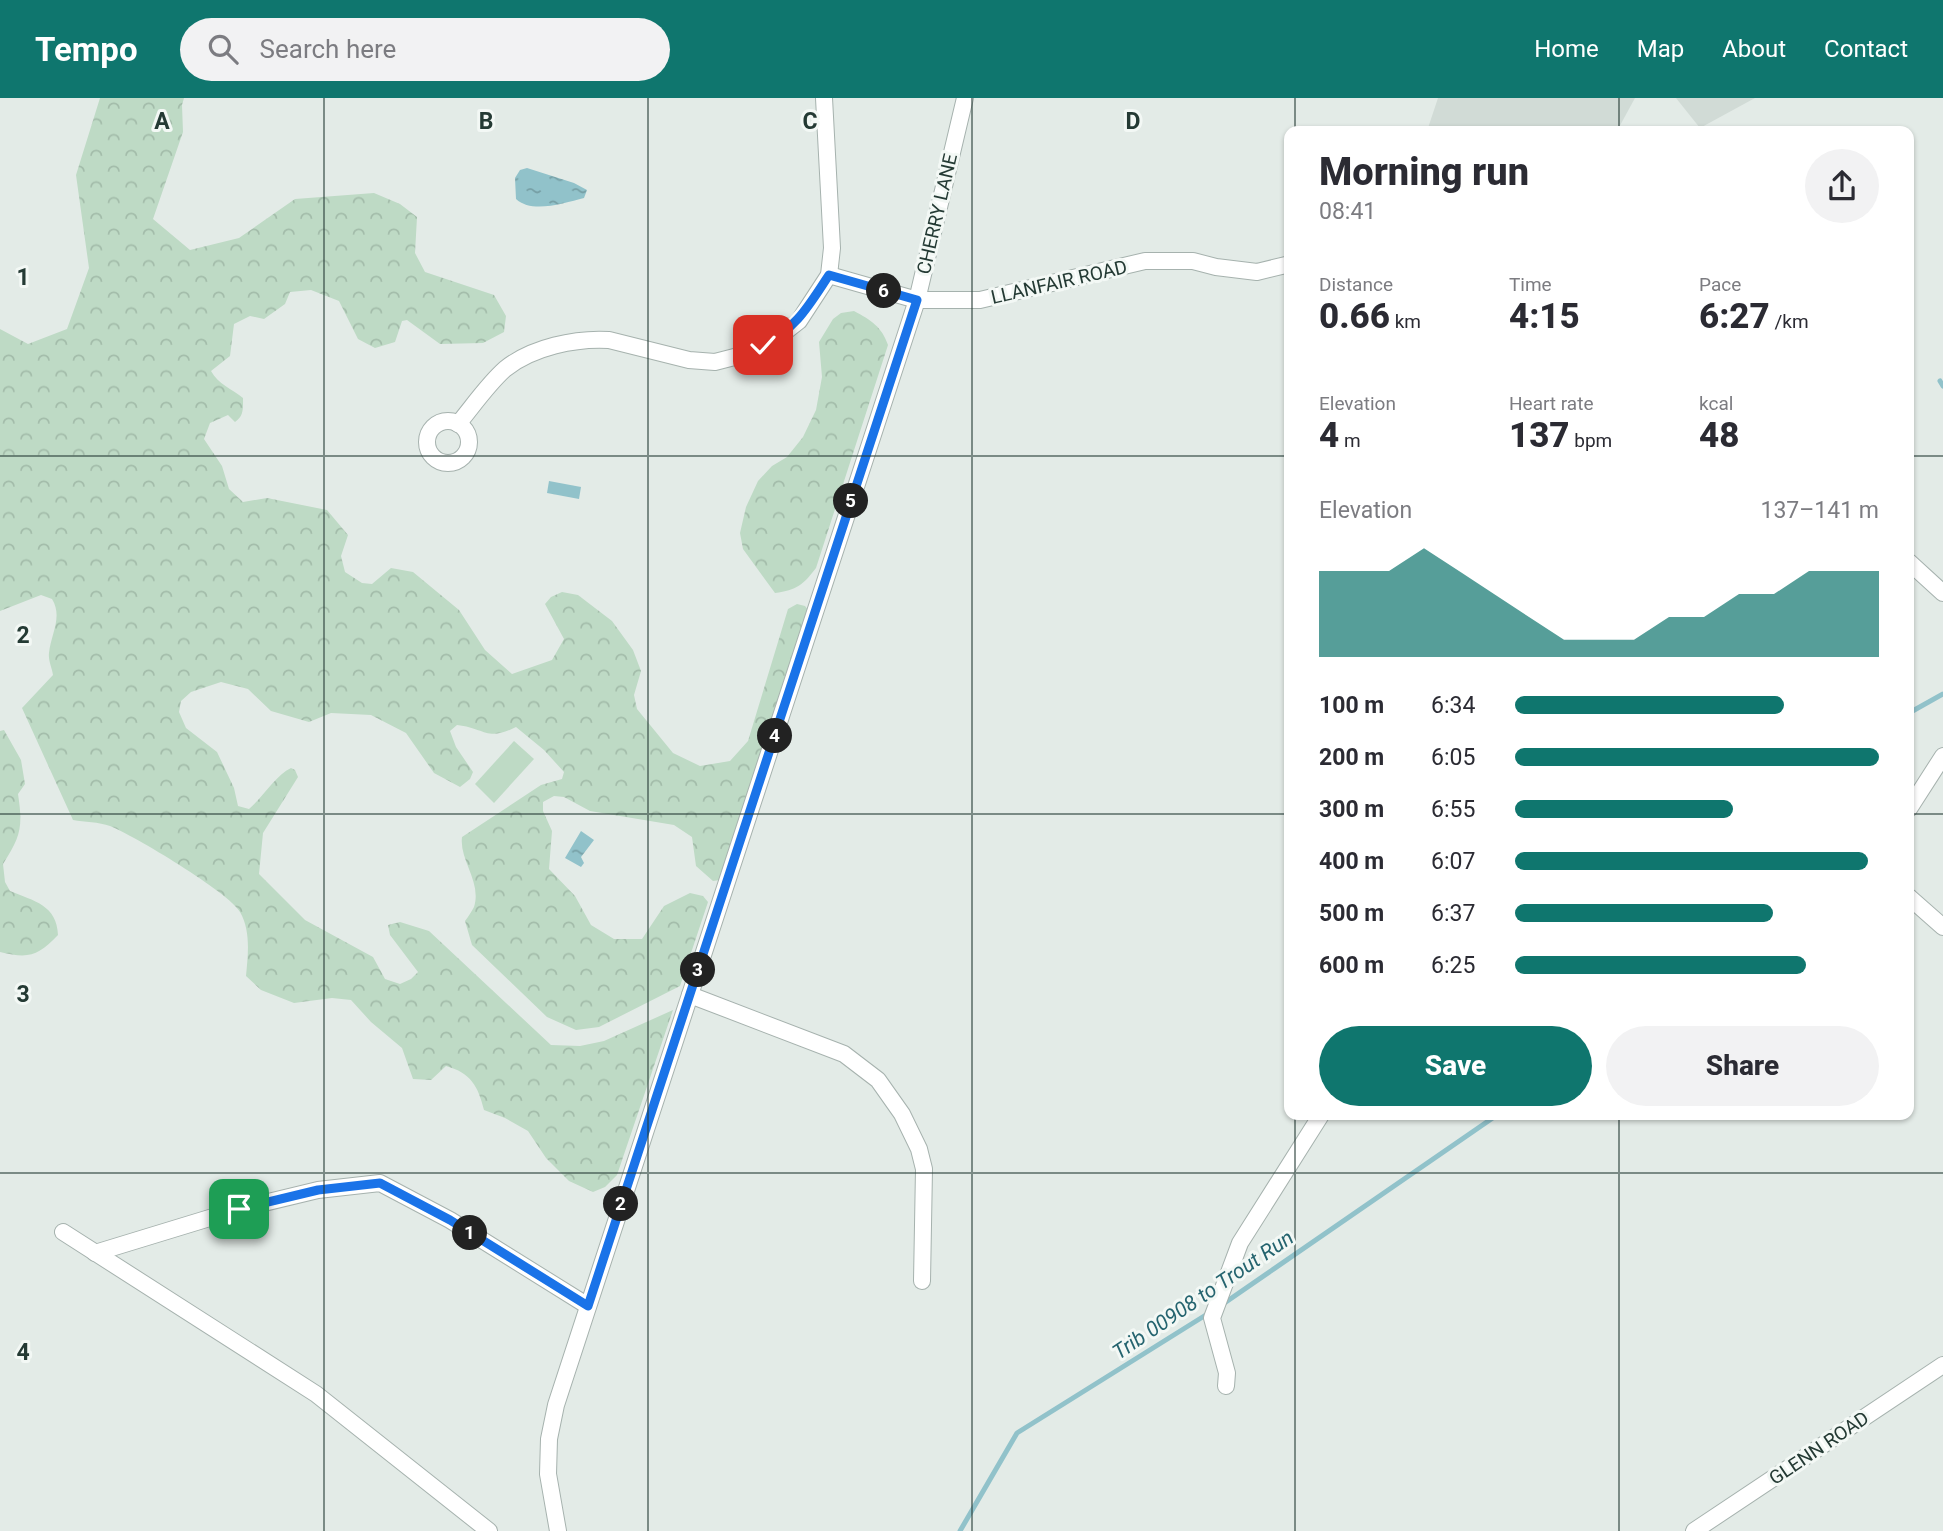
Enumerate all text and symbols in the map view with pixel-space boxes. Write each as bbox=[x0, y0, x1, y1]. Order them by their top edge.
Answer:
search box bbox=[180, 18, 670, 81]
text: Tempo bbox=[35, 30, 138, 69]
icon: search bbox=[204, 30, 242, 68]
text: Search here bbox=[260, 34, 396, 64]
text: Home bbox=[1534, 35, 1599, 63]
text: Map bbox=[1637, 35, 1684, 63]
text: About bbox=[1722, 35, 1786, 63]
text: Contact bbox=[1824, 35, 1908, 63]
text: A bbox=[154, 108, 170, 135]
text: B bbox=[479, 108, 493, 135]
text: C bbox=[802, 108, 818, 135]
text: D bbox=[1126, 108, 1140, 135]
button: share bbox=[1805, 149, 1879, 223]
text: Morning run bbox=[1319, 150, 1529, 194]
street label: CHERRY LANE bbox=[912, 151, 962, 277]
text: 08:41 bbox=[1319, 198, 1376, 225]
street label: LLANFAIR ROAD bbox=[989, 255, 1129, 309]
text: 1 bbox=[16, 264, 30, 291]
text: Distance bbox=[1319, 273, 1393, 296]
text: Time bbox=[1509, 273, 1552, 296]
text: Pace bbox=[1699, 273, 1741, 296]
pin: 6 bbox=[866, 274, 902, 308]
text: 6 bbox=[878, 279, 889, 302]
text: 0.66 bbox=[1319, 296, 1390, 337]
text: 4:15 bbox=[1509, 296, 1580, 337]
text: 6:27 bbox=[1699, 296, 1770, 337]
text: km bbox=[1390, 310, 1421, 333]
text: /km bbox=[1770, 310, 1809, 333]
pin bbox=[733, 315, 793, 375]
icon: check bbox=[744, 326, 782, 364]
text: Elevation bbox=[1319, 392, 1396, 415]
text: Heart rate bbox=[1509, 392, 1594, 415]
text: kcal bbox=[1699, 392, 1733, 415]
text: 4 bbox=[1319, 415, 1339, 456]
text: 137 bbox=[1509, 415, 1570, 456]
text: 48 bbox=[1699, 415, 1739, 456]
text: m bbox=[1339, 429, 1361, 452]
text: bpm bbox=[1570, 429, 1612, 452]
pin: 5 bbox=[834, 484, 868, 518]
text: 5 bbox=[845, 489, 856, 512]
text: Elevation bbox=[1319, 497, 1412, 524]
text: 137–141 m bbox=[1760, 497, 1879, 524]
text: 2 bbox=[16, 622, 30, 649]
text: 100 m bbox=[1319, 692, 1384, 719]
text: 6:34 bbox=[1431, 692, 1475, 719]
pin: 4 bbox=[758, 718, 792, 754]
text: 4 bbox=[769, 724, 780, 747]
text: 200 m bbox=[1319, 744, 1384, 771]
text: 6:05 bbox=[1431, 744, 1475, 771]
text: 300 m bbox=[1319, 796, 1384, 823]
text: 6:55 bbox=[1431, 796, 1475, 823]
text: 400 m bbox=[1319, 848, 1384, 875]
text: 6:07 bbox=[1431, 848, 1475, 875]
text: 500 m bbox=[1319, 900, 1384, 927]
text: 6:37 bbox=[1431, 900, 1475, 927]
pin: 3 bbox=[680, 952, 716, 988]
text: 600 m bbox=[1319, 952, 1384, 979]
text: 6:25 bbox=[1431, 952, 1475, 979]
text: 3 bbox=[692, 958, 703, 981]
text: 3 bbox=[16, 981, 30, 1008]
button: Save bbox=[1319, 1026, 1592, 1106]
button: Share bbox=[1606, 1026, 1879, 1106]
pin bbox=[209, 1179, 269, 1239]
pin: 2 bbox=[604, 1186, 638, 1222]
icon: arrive bbox=[220, 1190, 258, 1228]
text: 2 bbox=[615, 1192, 626, 1215]
pin: 1 bbox=[452, 1216, 488, 1250]
text: 1 bbox=[464, 1221, 475, 1244]
water label: Trib 00908 to Trout Run bbox=[1108, 1226, 1298, 1364]
text: 4 bbox=[16, 1339, 30, 1366]
street label: GLENN ROAD bbox=[1765, 1406, 1873, 1490]

